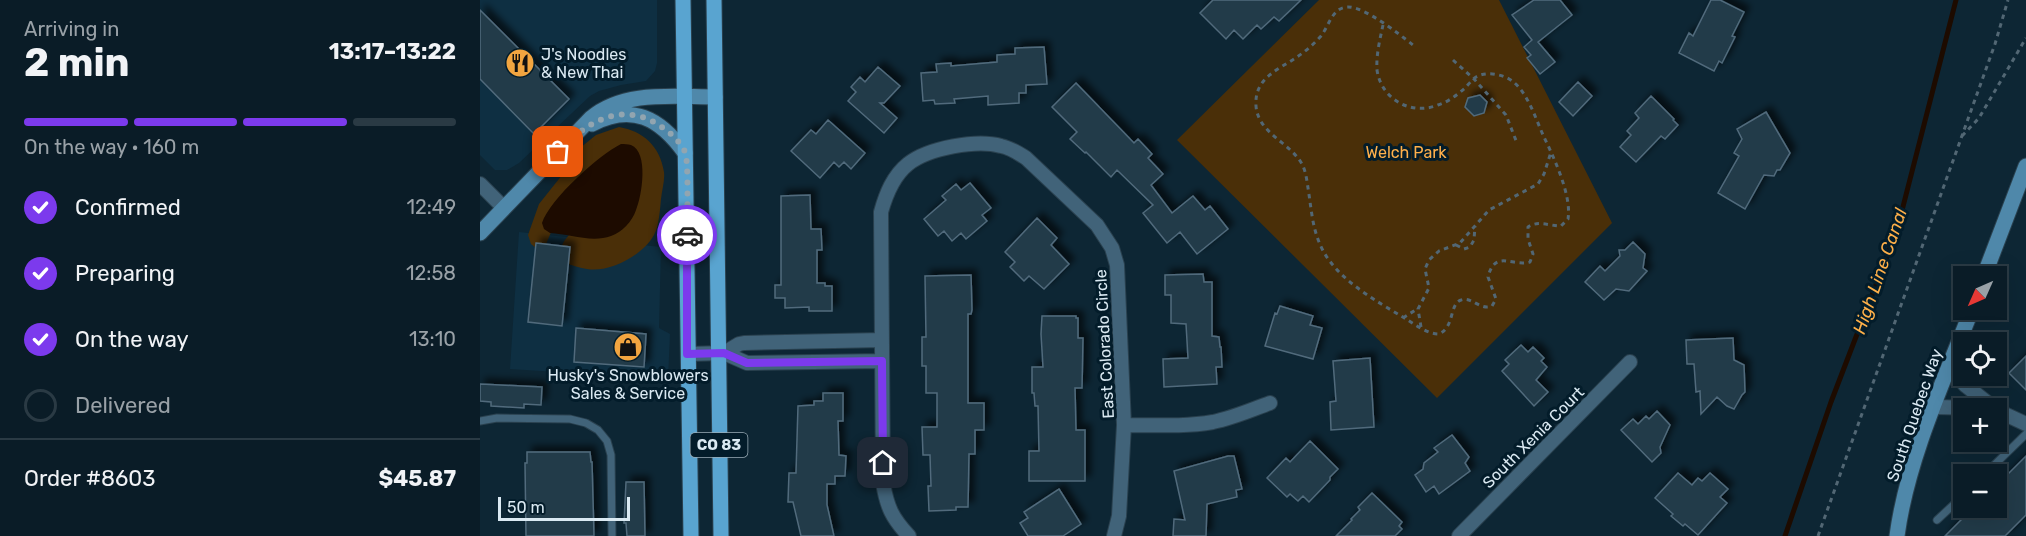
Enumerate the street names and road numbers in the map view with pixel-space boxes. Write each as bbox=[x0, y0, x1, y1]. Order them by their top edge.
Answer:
street label: East Colorado Circle bbox=[1091, 269, 1118, 419]
street label: South Quebec Way bbox=[1883, 346, 1946, 484]
street label: South Xenia Court bbox=[1479, 383, 1588, 492]
road number: CO 83 bbox=[690, 433, 748, 457]

